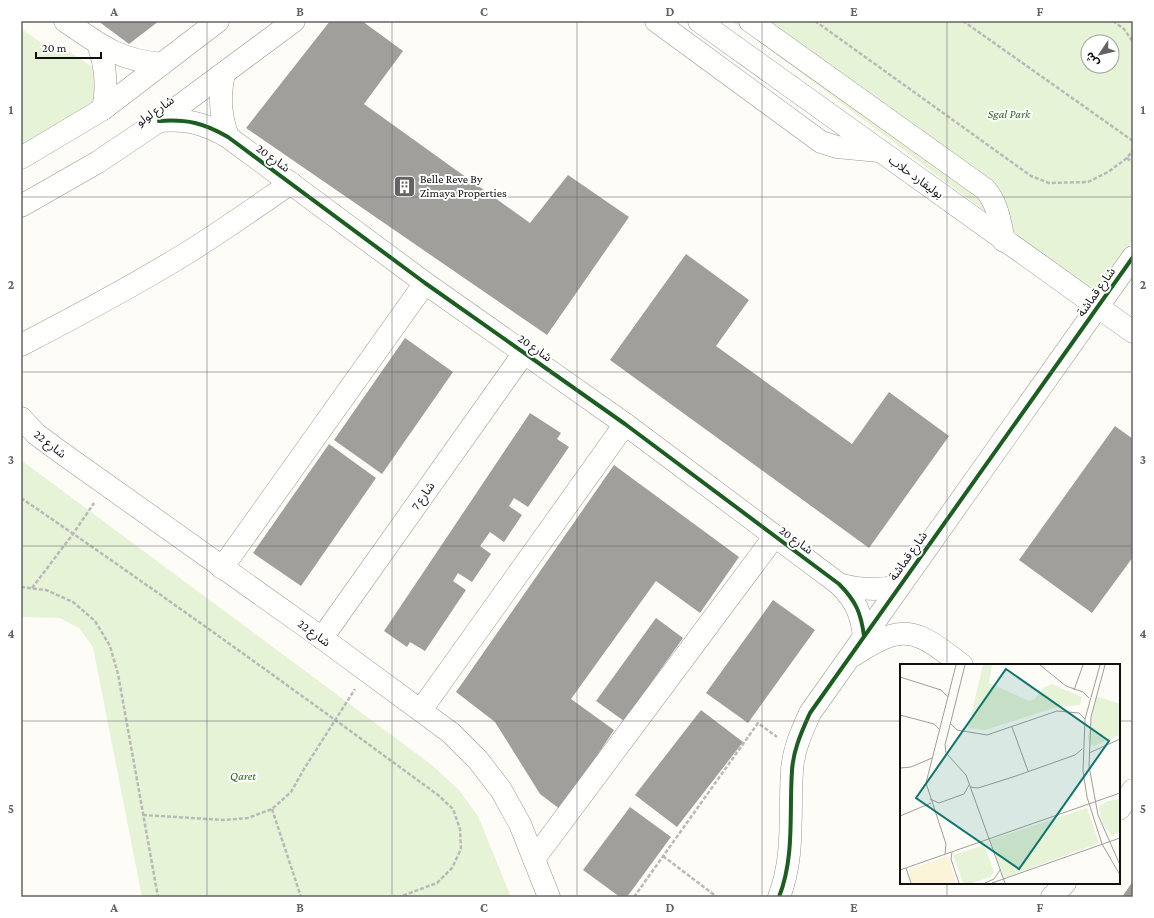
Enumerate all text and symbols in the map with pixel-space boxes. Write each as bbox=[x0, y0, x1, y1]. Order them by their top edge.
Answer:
text: A bbox=[109, 4, 118, 19]
text: B bbox=[296, 4, 304, 19]
text: C bbox=[480, 4, 488, 19]
text: D bbox=[666, 4, 675, 19]
text: E bbox=[850, 4, 858, 19]
text: F bbox=[1037, 4, 1044, 19]
scale bar bbox=[36, 34, 101, 60]
north arrow bbox=[1080, 34, 1120, 74]
text: 20 m bbox=[42, 41, 67, 55]
text: ش bbox=[1083, 50, 1102, 69]
street label: شارع لولو bbox=[133, 93, 178, 131]
text: 1 bbox=[9, 102, 14, 117]
text: 1 bbox=[1141, 102, 1146, 117]
park label: Sgal Park bbox=[988, 107, 1031, 121]
street label: شارع 20 bbox=[252, 141, 293, 176]
street label: بوليفارد حلاب bbox=[886, 152, 946, 202]
place label: Belle Reve By Zimaya Properties bbox=[420, 172, 507, 200]
building icon: Belle Reve By Zimaya Properties bbox=[391, 173, 417, 199]
street label: شارع قماشة bbox=[1074, 265, 1120, 320]
text: 2 bbox=[8, 277, 15, 292]
text: 2 bbox=[1140, 277, 1147, 292]
street label: شارع 20 bbox=[514, 331, 555, 366]
street label: شارع 22 bbox=[30, 427, 69, 462]
text: 3 bbox=[8, 452, 14, 467]
text: 3 bbox=[1140, 452, 1146, 467]
street label: شارع 7 bbox=[408, 479, 439, 514]
street label: شارع 20 bbox=[775, 523, 816, 558]
street label: شارع قماشة bbox=[886, 529, 932, 584]
street label: شارع 22 bbox=[294, 616, 333, 651]
text: 4 bbox=[7, 626, 15, 641]
text: 4 bbox=[1139, 626, 1147, 641]
inset map bbox=[900, 664, 1120, 884]
park label: Qaret bbox=[230, 769, 256, 783]
text: 5 bbox=[8, 801, 14, 816]
text: 5 bbox=[1140, 801, 1146, 816]
text: A bbox=[109, 900, 118, 915]
text: B bbox=[296, 900, 304, 915]
text: C bbox=[480, 900, 488, 915]
text: D bbox=[666, 900, 675, 915]
text: E bbox=[850, 900, 858, 915]
text: F bbox=[1037, 900, 1044, 915]

